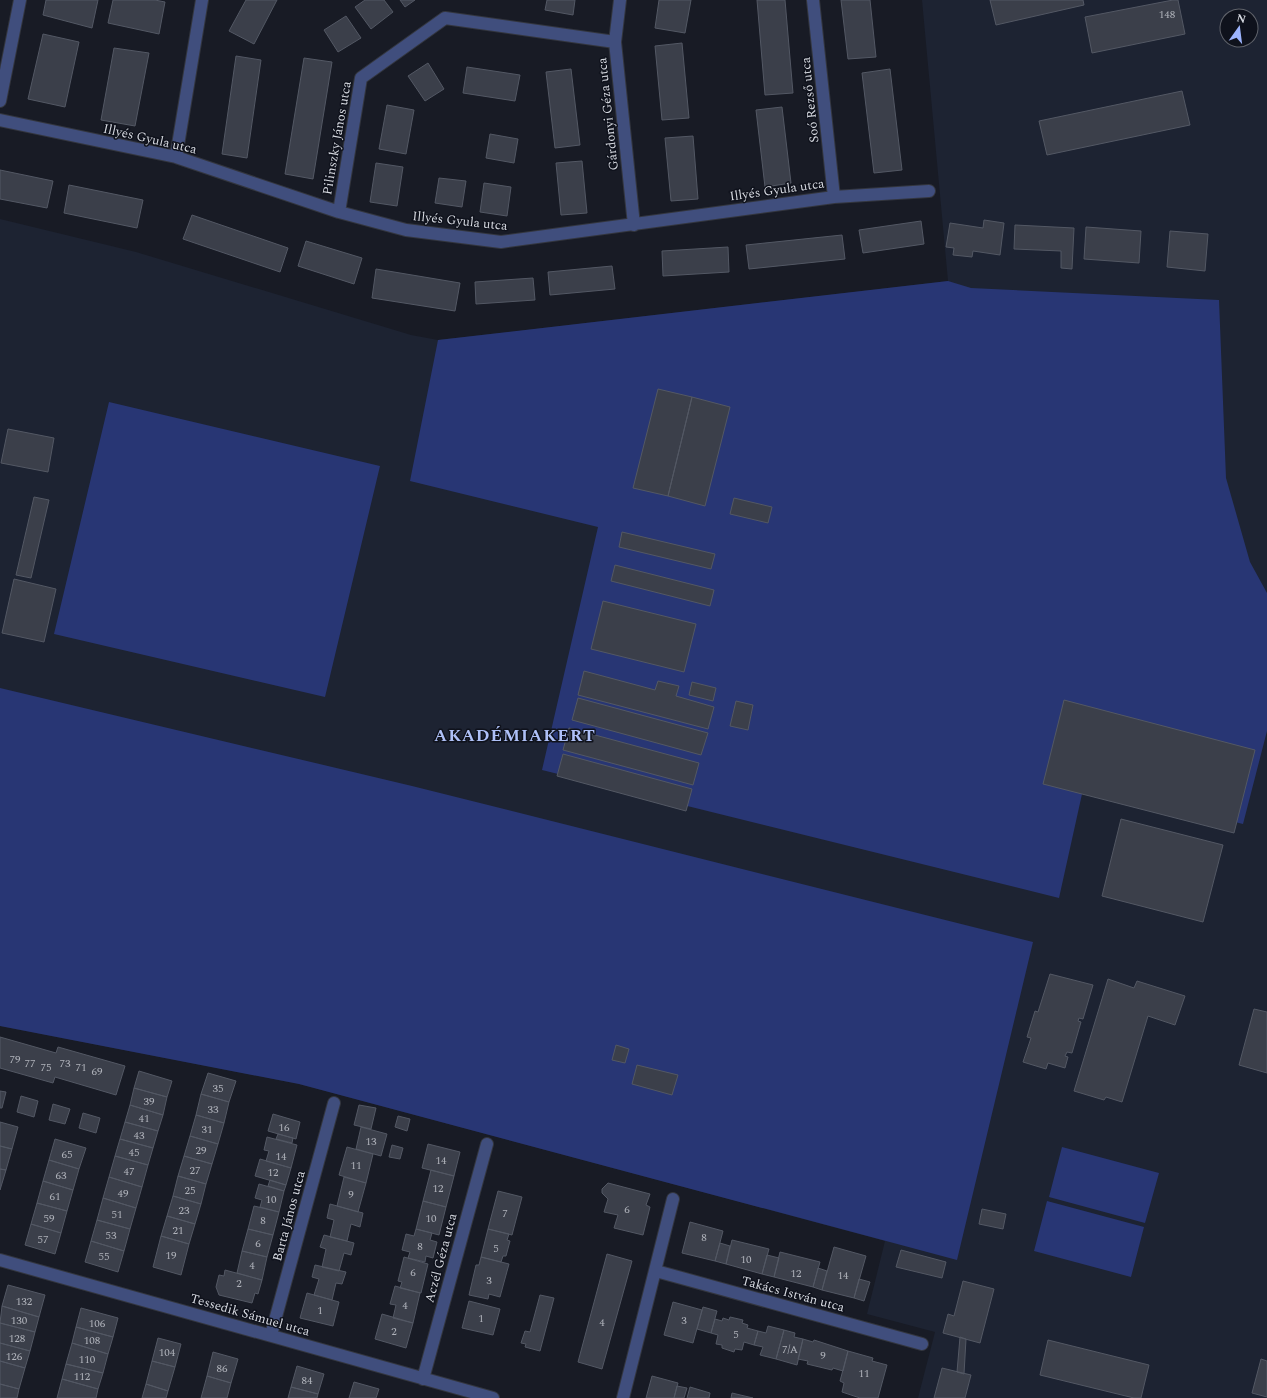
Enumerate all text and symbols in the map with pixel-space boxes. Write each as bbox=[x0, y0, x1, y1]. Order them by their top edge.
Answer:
house number: 148 bbox=[1159, 6, 1176, 23]
north arrow bbox=[1219, 8, 1259, 48]
text: N bbox=[1235, 9, 1248, 28]
street label: Gárdonyi Géza utca bbox=[592, 56, 624, 171]
street label: Soó Rezső utca bbox=[795, 56, 824, 144]
street label: Pilinszky János utca bbox=[317, 79, 357, 196]
street label: Illyés Gyula utca bbox=[101, 119, 199, 160]
street label: Illyés Gyula utca bbox=[728, 173, 826, 207]
street label: Illyés Gyula utca bbox=[411, 206, 509, 236]
district label: AKADÉMIAKERT bbox=[434, 723, 596, 749]
house number: 79 bbox=[10, 1051, 21, 1068]
house number: 77 bbox=[25, 1055, 36, 1072]
house number: 73 bbox=[60, 1055, 71, 1072]
house number: 75 bbox=[41, 1059, 52, 1076]
house number: 71 bbox=[76, 1059, 87, 1076]
house number: 69 bbox=[92, 1063, 103, 1080]
house number: 35 bbox=[213, 1080, 224, 1097]
house number: 39 bbox=[144, 1093, 155, 1110]
house number: 33 bbox=[208, 1101, 219, 1118]
house number: 41 bbox=[139, 1110, 150, 1127]
house number: 16 bbox=[279, 1119, 290, 1136]
house number: 31 bbox=[202, 1121, 213, 1138]
house number: 43 bbox=[134, 1127, 145, 1144]
house number: 13 bbox=[366, 1133, 377, 1150]
house number: 29 bbox=[196, 1142, 207, 1159]
house number: 45 bbox=[129, 1144, 140, 1161]
house number: 65 bbox=[62, 1146, 73, 1163]
house number: 14 bbox=[276, 1148, 287, 1165]
house number: 14 bbox=[436, 1152, 447, 1169]
house number: 11 bbox=[351, 1157, 362, 1174]
house number: 27 bbox=[190, 1162, 201, 1179]
house number: 47 bbox=[124, 1163, 135, 1180]
house number: 12 bbox=[268, 1164, 279, 1181]
house number: 63 bbox=[56, 1167, 67, 1184]
street label: Barta János utca bbox=[267, 1168, 311, 1264]
house number: 12 bbox=[433, 1180, 444, 1197]
house number: 25 bbox=[185, 1182, 196, 1199]
house number: 49 bbox=[118, 1185, 129, 1202]
house number: 9 bbox=[348, 1186, 354, 1203]
house number: 61 bbox=[50, 1188, 61, 1205]
house number: 10 bbox=[266, 1191, 277, 1208]
house number: 6 bbox=[624, 1201, 630, 1218]
house number: 23 bbox=[179, 1202, 190, 1219]
house number: 7 bbox=[502, 1205, 508, 1222]
house number: 51 bbox=[112, 1206, 123, 1223]
house number: 59 bbox=[44, 1210, 55, 1227]
street label: Aczél Géza utca bbox=[419, 1210, 463, 1305]
house number: 10 bbox=[426, 1210, 437, 1227]
house number: 8 bbox=[260, 1212, 266, 1229]
house number: 21 bbox=[173, 1222, 184, 1239]
house number: 53 bbox=[106, 1227, 117, 1244]
house number: 8 bbox=[701, 1229, 707, 1246]
house number: 57 bbox=[38, 1231, 49, 1248]
house number: 6 bbox=[255, 1235, 261, 1252]
house number: 8 bbox=[417, 1238, 423, 1255]
house number: 5 bbox=[493, 1240, 499, 1257]
house number: 19 bbox=[166, 1247, 177, 1264]
house number: 55 bbox=[99, 1248, 110, 1265]
house number: 10 bbox=[741, 1251, 752, 1268]
house number: 4 bbox=[249, 1257, 255, 1274]
house number: 6 bbox=[410, 1264, 416, 1281]
house number: 12 bbox=[791, 1265, 802, 1282]
house number: 14 bbox=[838, 1267, 849, 1284]
street label: Takács István utca bbox=[739, 1271, 847, 1318]
house number: 3 bbox=[486, 1272, 492, 1289]
house number: 2 bbox=[236, 1275, 242, 1292]
street label: Tessedik Sámuel utca bbox=[188, 1288, 313, 1342]
house number: 132 bbox=[16, 1293, 33, 1310]
house number: 4 bbox=[402, 1297, 408, 1314]
house number: 1 bbox=[317, 1302, 323, 1319]
house number: 1 bbox=[478, 1310, 484, 1327]
house number: 130 bbox=[11, 1312, 28, 1329]
house number: 3 bbox=[681, 1312, 687, 1329]
house number: 4 bbox=[599, 1314, 605, 1331]
house number: 106 bbox=[89, 1315, 106, 1332]
house number: 2 bbox=[391, 1323, 397, 1340]
house number: 5 bbox=[733, 1326, 739, 1343]
house number: 128 bbox=[9, 1330, 26, 1347]
house number: 108 bbox=[84, 1332, 101, 1349]
house number: 7/A bbox=[782, 1341, 798, 1358]
house number: 104 bbox=[159, 1344, 176, 1361]
house number: 9 bbox=[820, 1347, 826, 1364]
house number: 126 bbox=[6, 1348, 23, 1365]
house number: 110 bbox=[79, 1351, 96, 1368]
house number: 86 bbox=[217, 1360, 228, 1377]
house number: 11 bbox=[859, 1365, 870, 1382]
house number: 112 bbox=[74, 1368, 91, 1385]
house number: 84 bbox=[302, 1372, 313, 1389]

